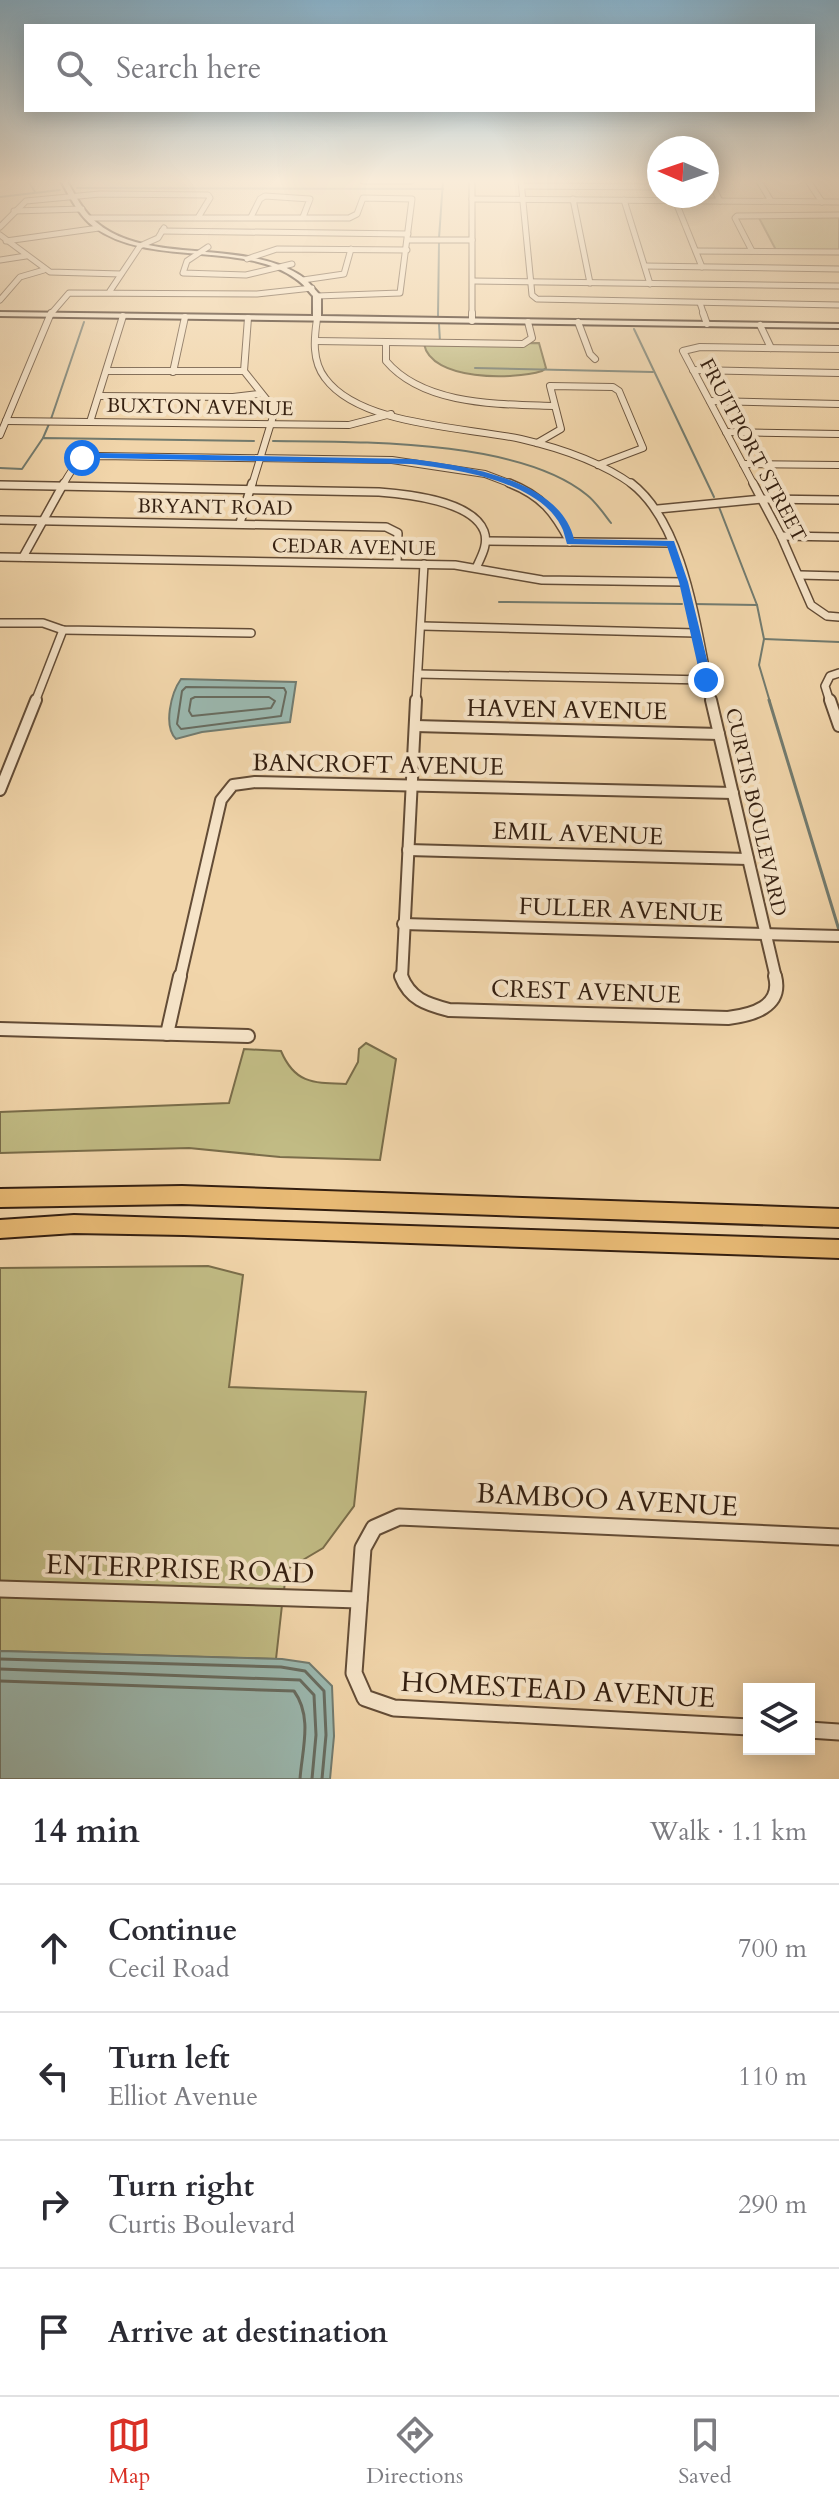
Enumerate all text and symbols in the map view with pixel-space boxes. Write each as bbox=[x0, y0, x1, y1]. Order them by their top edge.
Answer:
search box bbox=[24, 24, 815, 112]
icon: search bbox=[52, 46, 96, 90]
text: Search here bbox=[116, 48, 261, 89]
north arrow bbox=[647, 136, 719, 208]
street label: FRUITPORT STREET bbox=[693, 354, 813, 547]
street label: BUXTON AVENUE bbox=[106, 392, 294, 422]
route start bbox=[64, 440, 100, 476]
street label: BRYANT ROAD bbox=[137, 492, 293, 522]
street label: CEDAR AVENUE bbox=[272, 532, 436, 562]
route end bbox=[688, 662, 724, 698]
street label: HAVEN AVENUE bbox=[466, 692, 668, 728]
street label: CURTIS BOULEVARD bbox=[719, 705, 793, 919]
street label: BANCROFT AVENUE bbox=[252, 746, 504, 784]
street label: EMIL AVENUE bbox=[492, 815, 664, 853]
street label: FULLER AVENUE bbox=[518, 890, 724, 930]
street label: CREST AVENUE bbox=[490, 972, 682, 1012]
street label: BAMBOO AVENUE bbox=[475, 1474, 739, 1526]
street label: ENTERPRISE ROAD bbox=[45, 1545, 315, 1593]
street label: HOMESTEAD AVENUE bbox=[400, 1663, 716, 1717]
map controls bbox=[743, 1683, 815, 1755]
button: layers bbox=[743, 1683, 815, 1755]
text: 14 min bbox=[32, 1808, 140, 1854]
text: Walk · 1.1 km bbox=[650, 1814, 807, 1849]
text: Continue bbox=[108, 1910, 237, 1951]
icon: ahead bbox=[32, 1926, 76, 1970]
text: 700 m bbox=[738, 1931, 807, 1966]
text: Cecil Road bbox=[108, 1951, 230, 1986]
text: Turn left bbox=[108, 2038, 230, 2079]
icon: left bbox=[32, 2054, 76, 2098]
text: 110 m bbox=[738, 2059, 807, 2094]
text: Elliot Avenue bbox=[108, 2079, 258, 2114]
text: Turn right bbox=[108, 2166, 254, 2207]
icon: right bbox=[32, 2182, 76, 2226]
text: 290 m bbox=[738, 2187, 807, 2222]
text: Curtis Boulevard bbox=[108, 2207, 295, 2242]
icon: arrive bbox=[32, 2310, 76, 2354]
text: Arrive at destination bbox=[108, 2312, 388, 2353]
tab: Map bbox=[107, 2413, 151, 2491]
tab: Directions bbox=[366, 2413, 463, 2491]
tab: Saved bbox=[678, 2413, 732, 2491]

